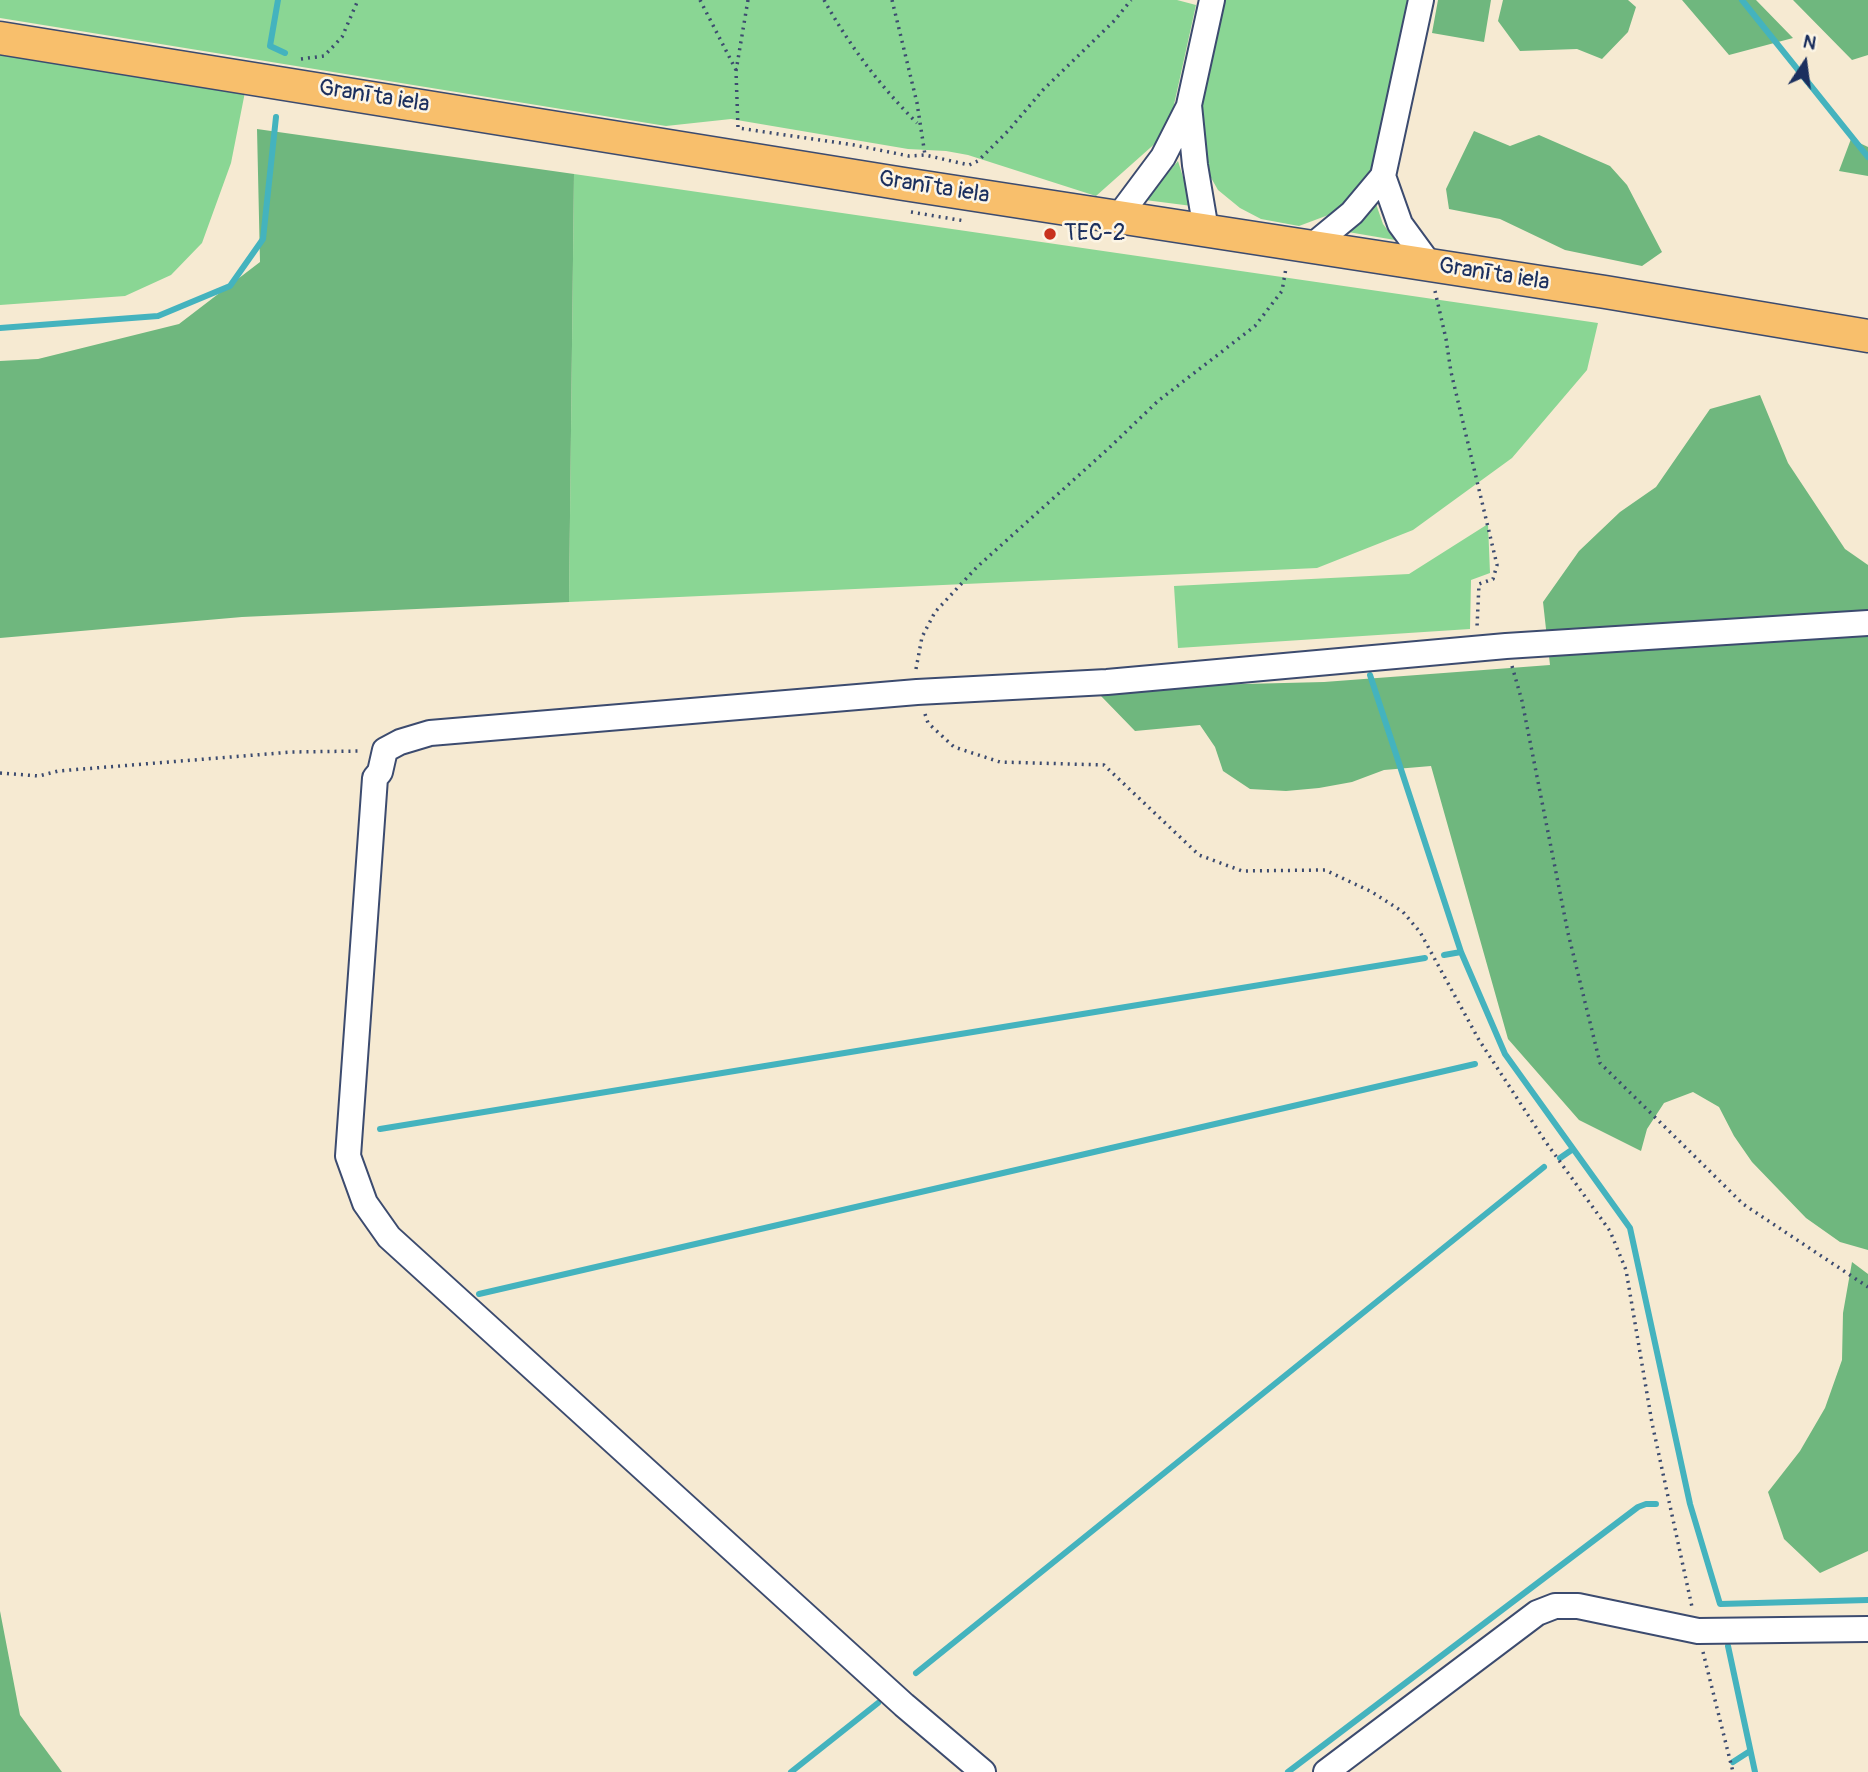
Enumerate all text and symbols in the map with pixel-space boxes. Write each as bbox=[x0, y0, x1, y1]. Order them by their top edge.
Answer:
north arrow bbox=[1770, 28, 1840, 98]
text: N bbox=[1801, 29, 1819, 56]
street label: Granīta iela bbox=[317, 75, 431, 119]
street label: Granīta iela bbox=[877, 166, 991, 210]
place label: TEC-2 bbox=[1064, 220, 1126, 248]
marker: TEC-2 bbox=[1042, 226, 1058, 242]
street label: Granīta iela bbox=[1437, 253, 1551, 297]

